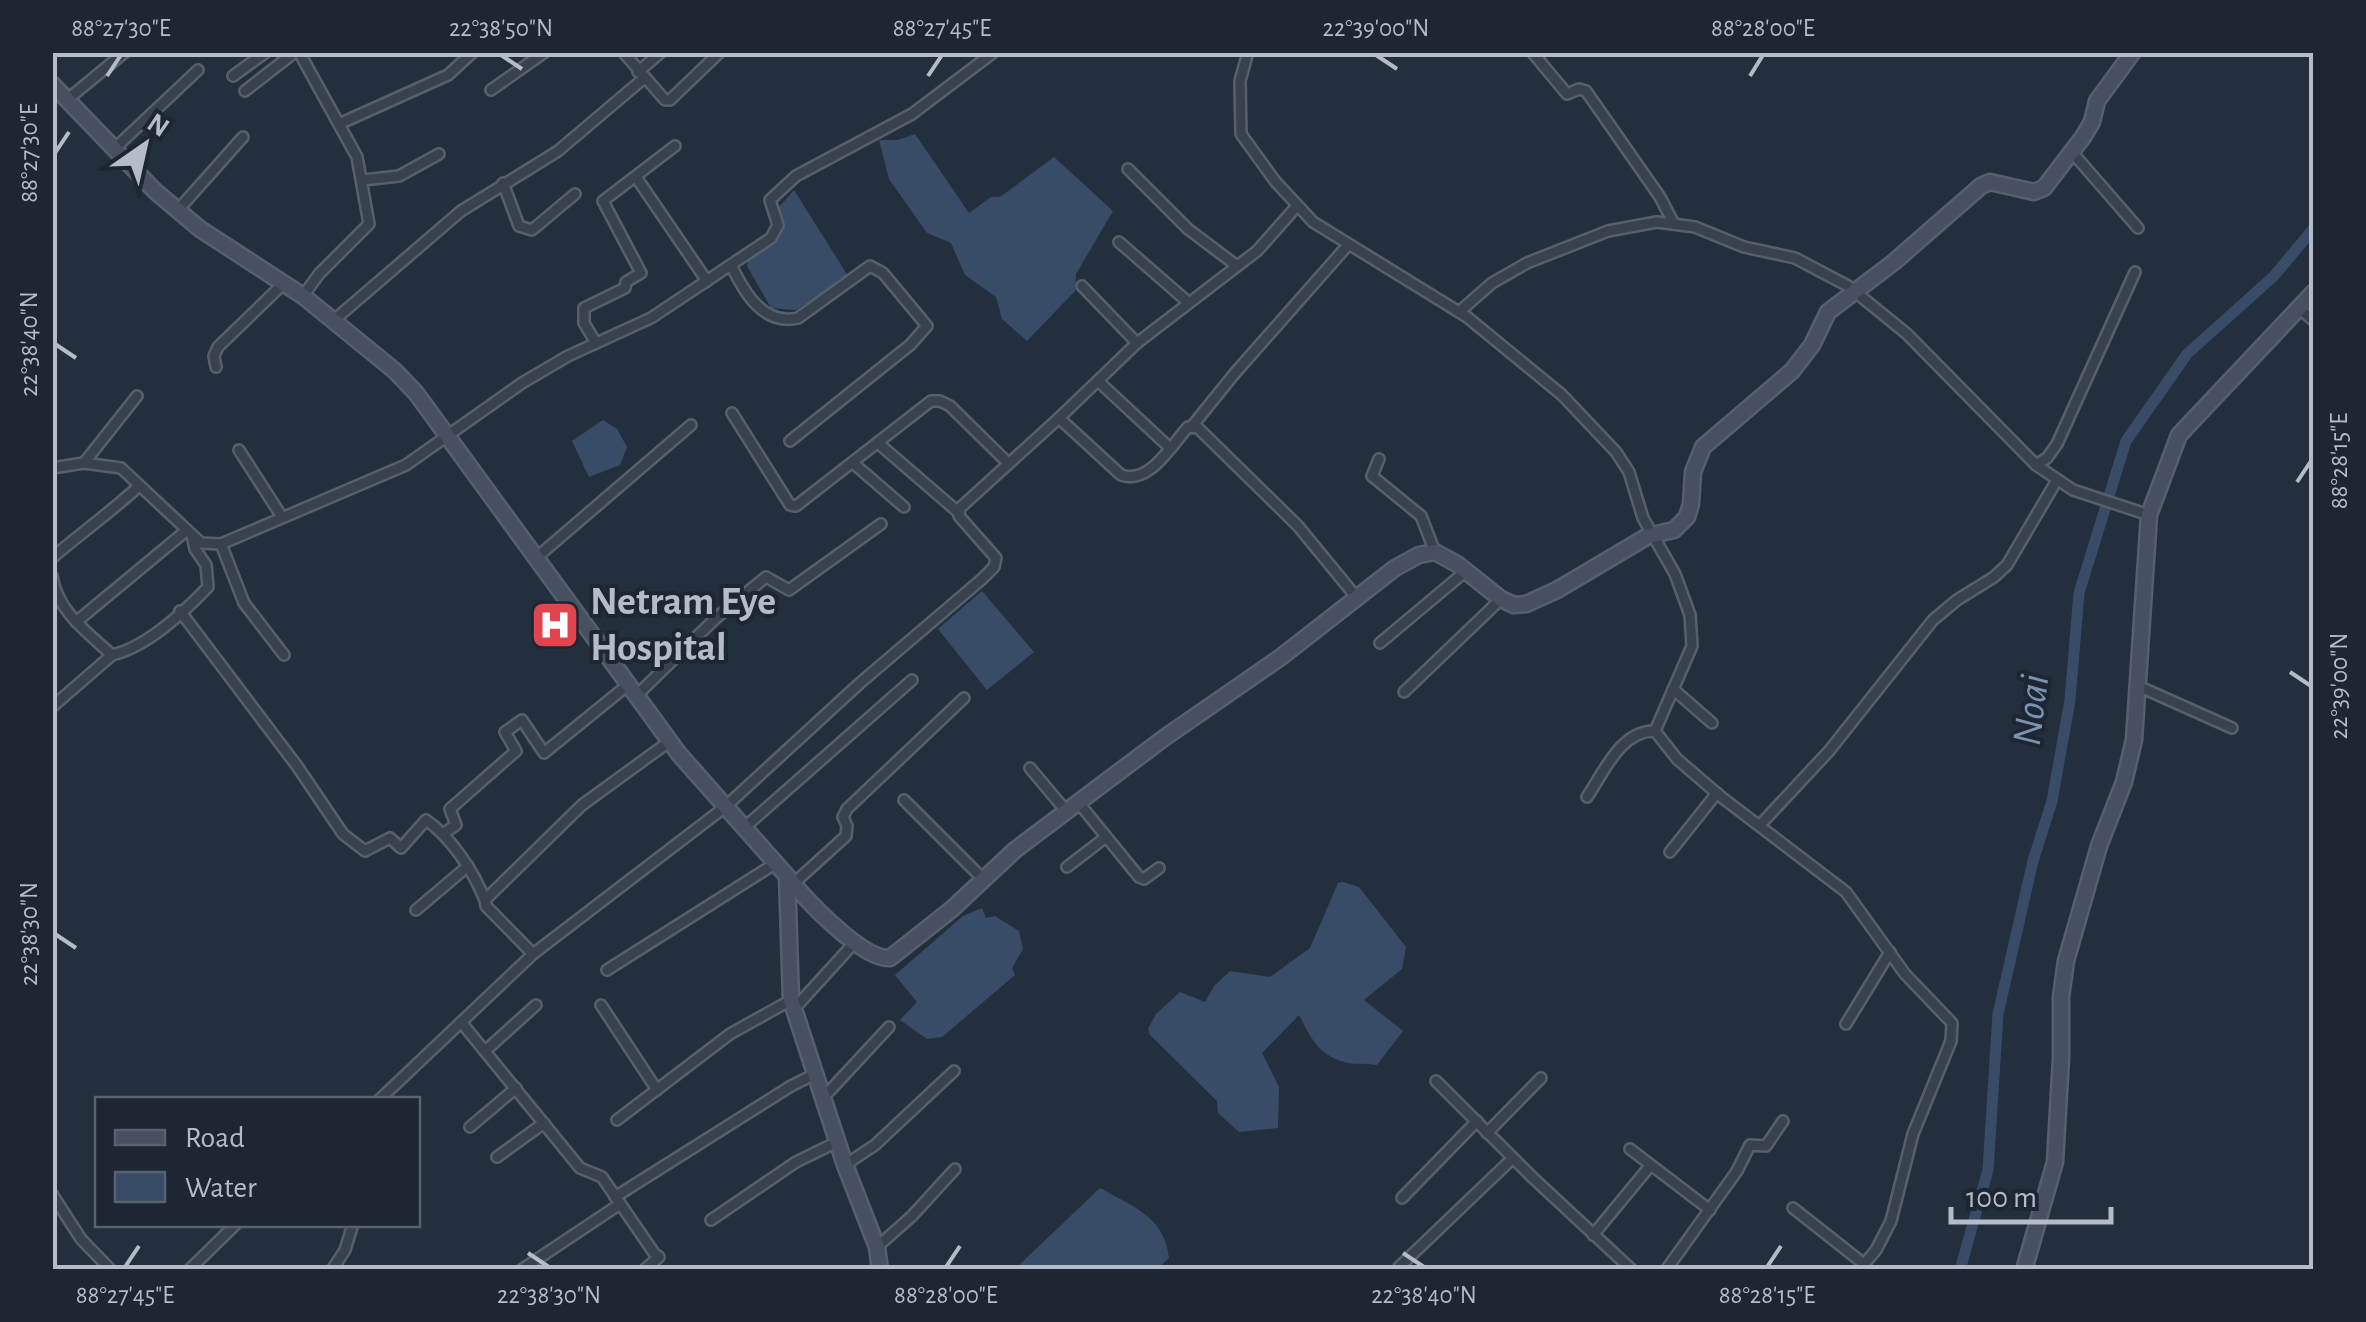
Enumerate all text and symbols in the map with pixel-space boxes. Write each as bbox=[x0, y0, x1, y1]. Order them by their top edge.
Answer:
text: 88°27'30"E bbox=[71, 16, 171, 41]
text: 22°38'50"N bbox=[449, 16, 553, 41]
text: 88°27'45"E bbox=[893, 16, 991, 41]
text: 22°39'00"N bbox=[1323, 16, 1429, 41]
text: 88°28'00"E bbox=[1711, 16, 1815, 41]
north arrow bbox=[95, 95, 195, 195]
text: 88°27'30"E bbox=[17, 103, 42, 203]
text: N bbox=[142, 109, 174, 143]
text: 22°38'40"N bbox=[17, 291, 42, 397]
text: 88°28'15"E bbox=[2327, 413, 2352, 509]
place label: Netram Eye Hospital bbox=[590, 582, 776, 668]
hospital icon: Netram Eye Hospital bbox=[529, 599, 581, 651]
text: 22°39'00"N bbox=[2327, 633, 2352, 739]
water label: Noai bbox=[2006, 672, 2056, 748]
text: 22°38'30"N bbox=[17, 882, 42, 986]
legend bbox=[95, 1097, 420, 1227]
text: Road bbox=[185, 1123, 245, 1153]
scale bar bbox=[1951, 1162, 2111, 1224]
text: Water bbox=[185, 1173, 257, 1203]
text: 100 m bbox=[1966, 1183, 2037, 1213]
text: 88°27'45"E bbox=[76, 1283, 174, 1308]
text: 22°38'30"N bbox=[497, 1283, 601, 1308]
text: 88°28'00"E bbox=[894, 1283, 998, 1308]
text: 22°38'40"N bbox=[1371, 1283, 1477, 1308]
text: 88°28'15"E bbox=[1719, 1283, 1815, 1308]

